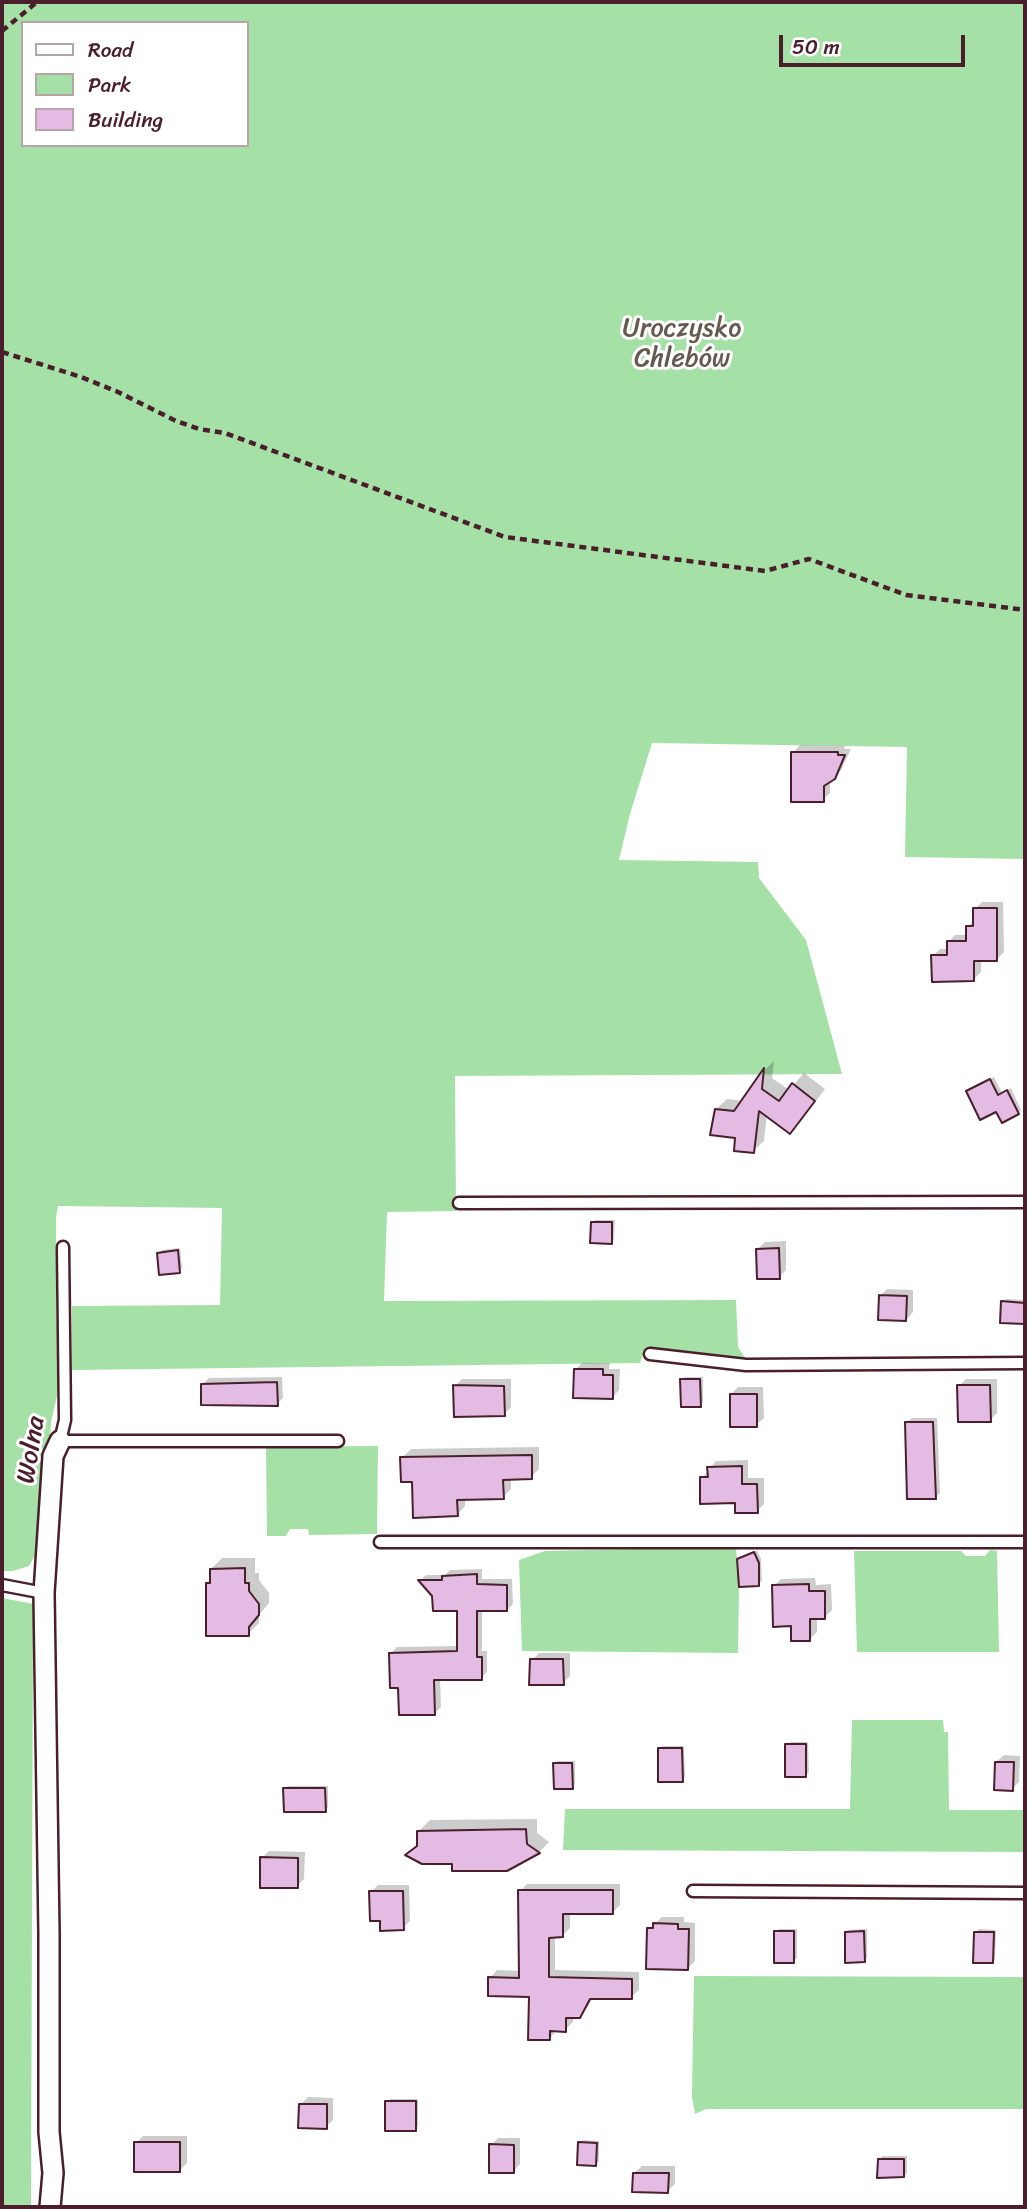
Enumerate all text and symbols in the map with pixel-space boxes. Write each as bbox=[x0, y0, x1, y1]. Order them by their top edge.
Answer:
legend bbox=[21, 21, 248, 147]
scale bar bbox=[782, 21, 968, 65]
text: 50 m bbox=[792, 28, 840, 66]
text: Road bbox=[88, 31, 133, 69]
text: Park bbox=[88, 66, 131, 104]
text: Building bbox=[88, 101, 163, 139]
park label: Uroczysko Chlebów bbox=[623, 313, 741, 374]
street label: Wolna bbox=[11, 1414, 53, 1486]

